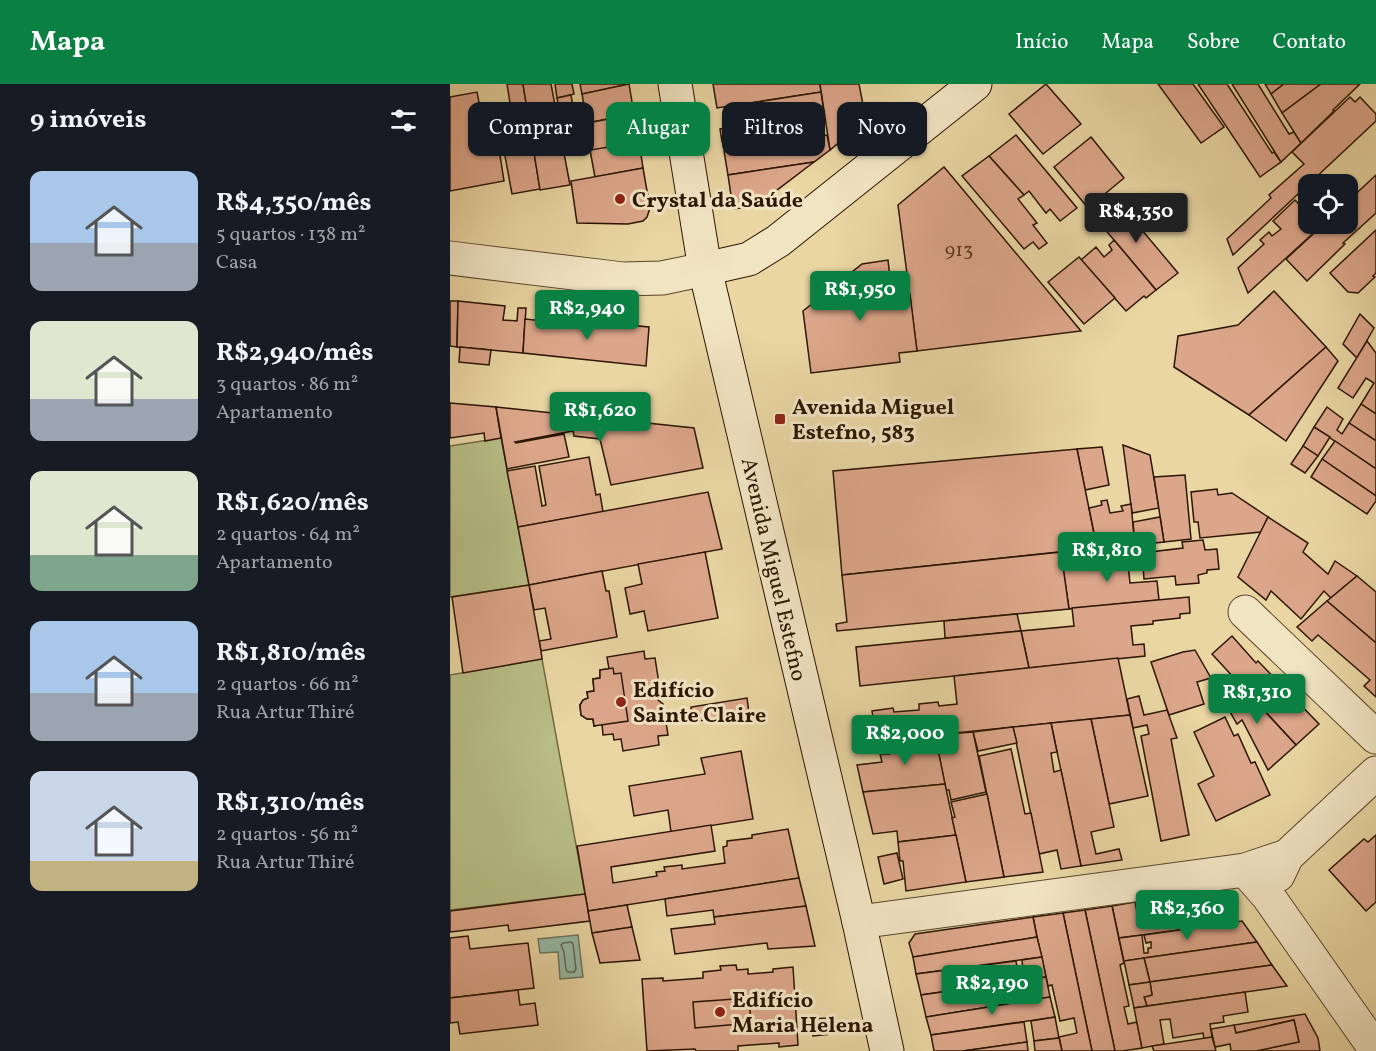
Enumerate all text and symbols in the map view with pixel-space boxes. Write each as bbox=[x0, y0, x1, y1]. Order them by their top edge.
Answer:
text: Mapa bbox=[30, 23, 105, 62]
text: Início bbox=[1015, 28, 1068, 57]
text: Mapa bbox=[1101, 28, 1154, 57]
text: Sobre bbox=[1187, 28, 1240, 57]
text: Contato bbox=[1273, 28, 1346, 57]
text: 9 imóveis bbox=[30, 102, 147, 138]
chip: Comprar bbox=[468, 102, 594, 156]
chip: Alugar bbox=[606, 102, 710, 156]
chip: Filtros bbox=[722, 102, 825, 156]
chip: Novo bbox=[837, 102, 927, 156]
icon: filters bbox=[387, 104, 420, 137]
map controls bbox=[1298, 174, 1358, 234]
button: locate bbox=[1298, 174, 1358, 234]
text: R$4,350/mês bbox=[216, 185, 372, 221]
place label: Crystal da Saúde bbox=[632, 186, 803, 217]
marker: Crystal da Saúde bbox=[613, 192, 627, 206]
pin: R$4,350 bbox=[1081, 193, 1191, 244]
icon: home bbox=[78, 195, 150, 267]
text: R$4,350 bbox=[1099, 198, 1173, 226]
text: 5 quartos · 138 m² bbox=[216, 221, 365, 249]
house number: 913 bbox=[945, 237, 973, 265]
text: Casa bbox=[216, 249, 258, 277]
pin: R$1,950 bbox=[805, 271, 915, 322]
text: R$1,950 bbox=[824, 276, 896, 304]
pin: R$2,940 bbox=[532, 290, 642, 341]
text: R$2,940 bbox=[549, 295, 625, 323]
text: R$2,940/mês bbox=[216, 335, 373, 371]
icon: home bbox=[78, 345, 150, 417]
text: 3 quartos · 86 m² bbox=[216, 371, 358, 399]
pin: R$1,620 bbox=[545, 392, 655, 443]
place label: Avenida Miguel Estefno, 583 bbox=[792, 393, 954, 449]
text: R$1,620 bbox=[564, 397, 636, 425]
text: Apartamento bbox=[216, 399, 333, 427]
marker: Avenida Miguel Estefno, 583 bbox=[773, 412, 787, 426]
street label: Avenida Miguel Estefno bbox=[732, 455, 813, 684]
text: R$1,620/mês bbox=[216, 485, 369, 521]
icon: home bbox=[78, 495, 150, 567]
text: 2 quartos · 64 m² bbox=[216, 521, 360, 549]
pin: R$1,810 bbox=[1052, 532, 1162, 583]
text: R$1,810 bbox=[1072, 537, 1142, 565]
text: Apartamento bbox=[216, 549, 333, 577]
text: R$1,810/mês bbox=[216, 635, 366, 671]
icon: home bbox=[78, 645, 150, 717]
text: 2 quartos · 66 m² bbox=[216, 671, 359, 699]
pin: R$1,310 bbox=[1202, 674, 1312, 725]
place label: Edifício Sainte Claire bbox=[633, 676, 766, 732]
text: R$1,310 bbox=[1222, 679, 1292, 707]
marker: Edifício Sainte Claire bbox=[614, 695, 628, 709]
text: Rua Artur Thiré bbox=[216, 699, 355, 727]
pin: R$2,000 bbox=[850, 715, 960, 766]
text: R$2,000 bbox=[866, 720, 944, 748]
text: R$1,310/mês bbox=[216, 785, 364, 821]
icon: home bbox=[78, 795, 150, 867]
text: 2 quartos · 56 m² bbox=[216, 821, 358, 849]
text: Rua Artur Thiré bbox=[216, 849, 355, 877]
pin: R$2,360 bbox=[1132, 890, 1242, 941]
text: R$2,360 bbox=[1150, 895, 1224, 923]
pin: R$2,190 bbox=[937, 965, 1047, 1016]
text: R$2,190 bbox=[956, 970, 1028, 998]
place label: Edifício Maria Helena bbox=[732, 986, 874, 1042]
marker: Edifício Maria Helena bbox=[713, 1005, 727, 1019]

